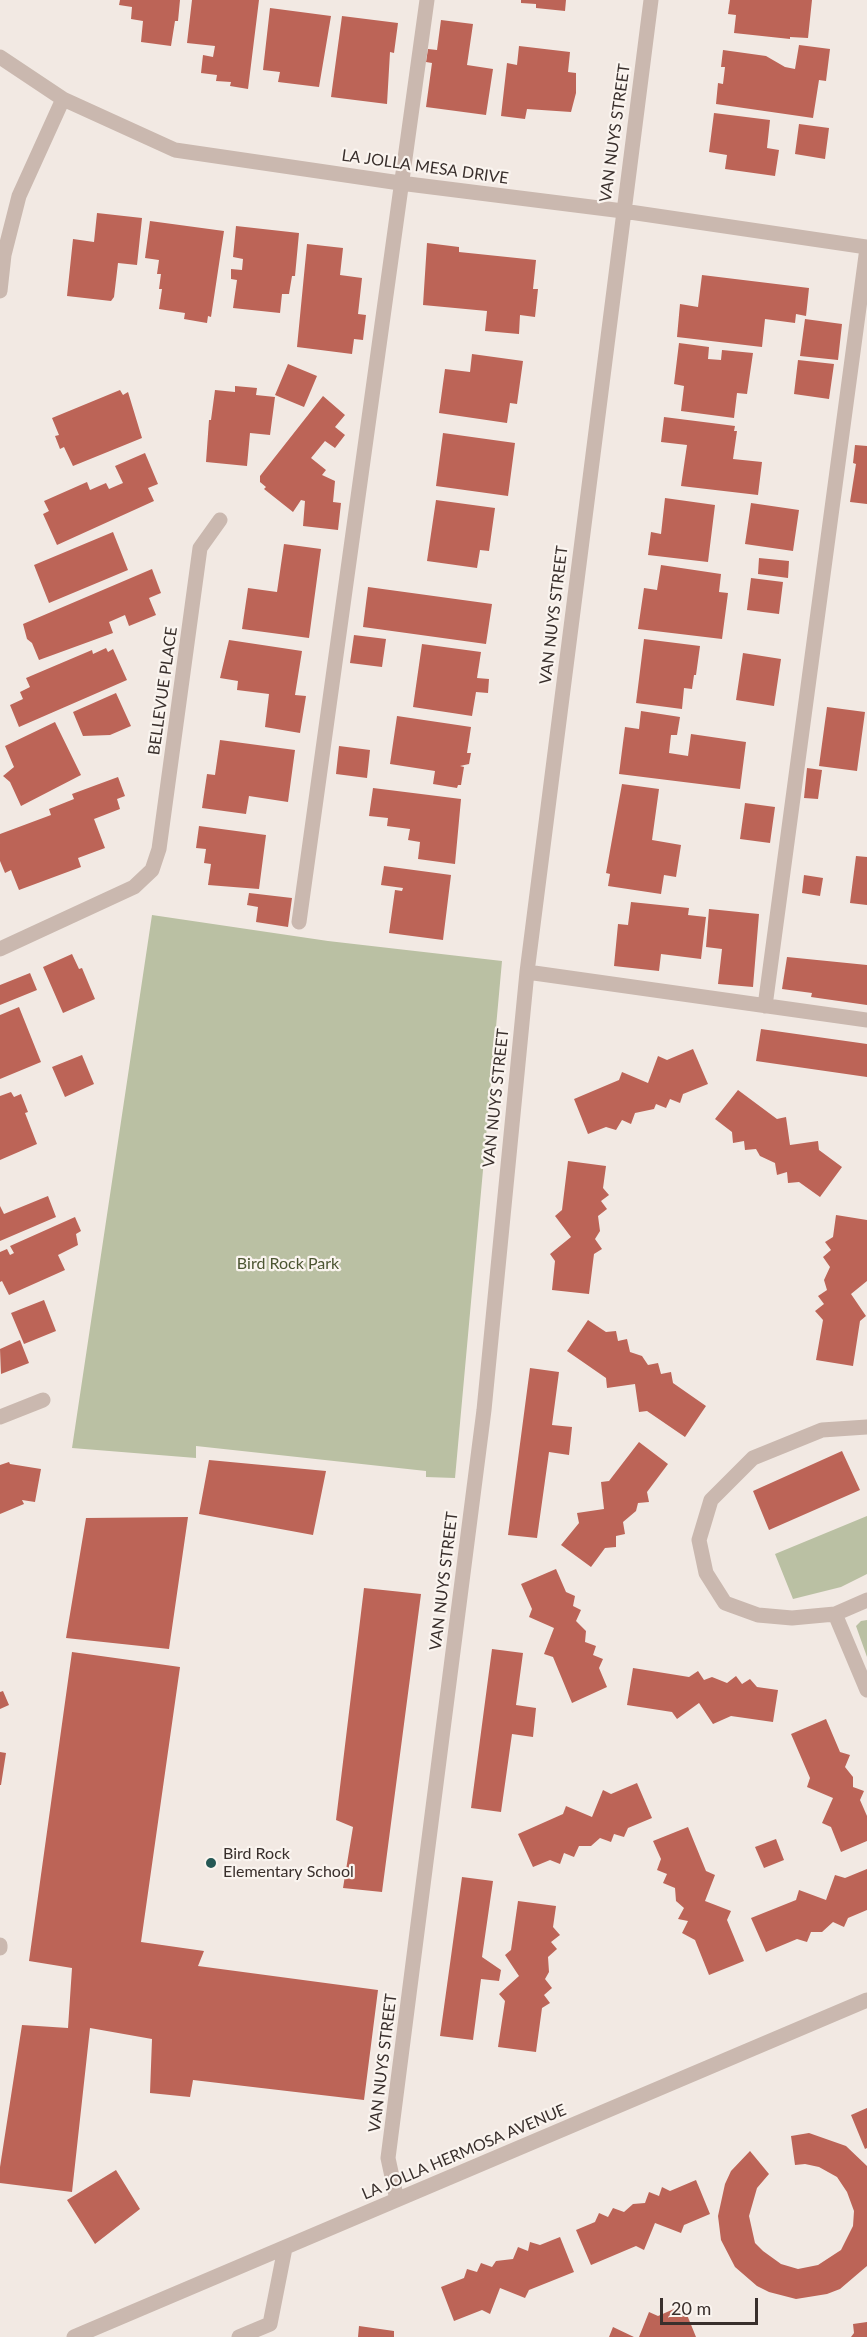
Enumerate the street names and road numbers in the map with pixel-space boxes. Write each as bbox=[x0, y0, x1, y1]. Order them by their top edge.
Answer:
street label: VAN NUYS STREET bbox=[596, 63, 634, 203]
street label: LA JOLLA MESA DRIVE bbox=[340, 146, 510, 188]
street label: VAN NUYS STREET bbox=[536, 545, 572, 685]
street label: BELLEVUE PLACE bbox=[144, 626, 182, 756]
street label: VAN NUYS STREET bbox=[479, 1028, 513, 1168]
street label: VAN NUYS STREET bbox=[426, 1511, 462, 1651]
street label: VAN NUYS STREET bbox=[365, 1993, 401, 2133]
street label: LA JOLLA HERMOSA AVENUE bbox=[359, 2100, 569, 2204]

